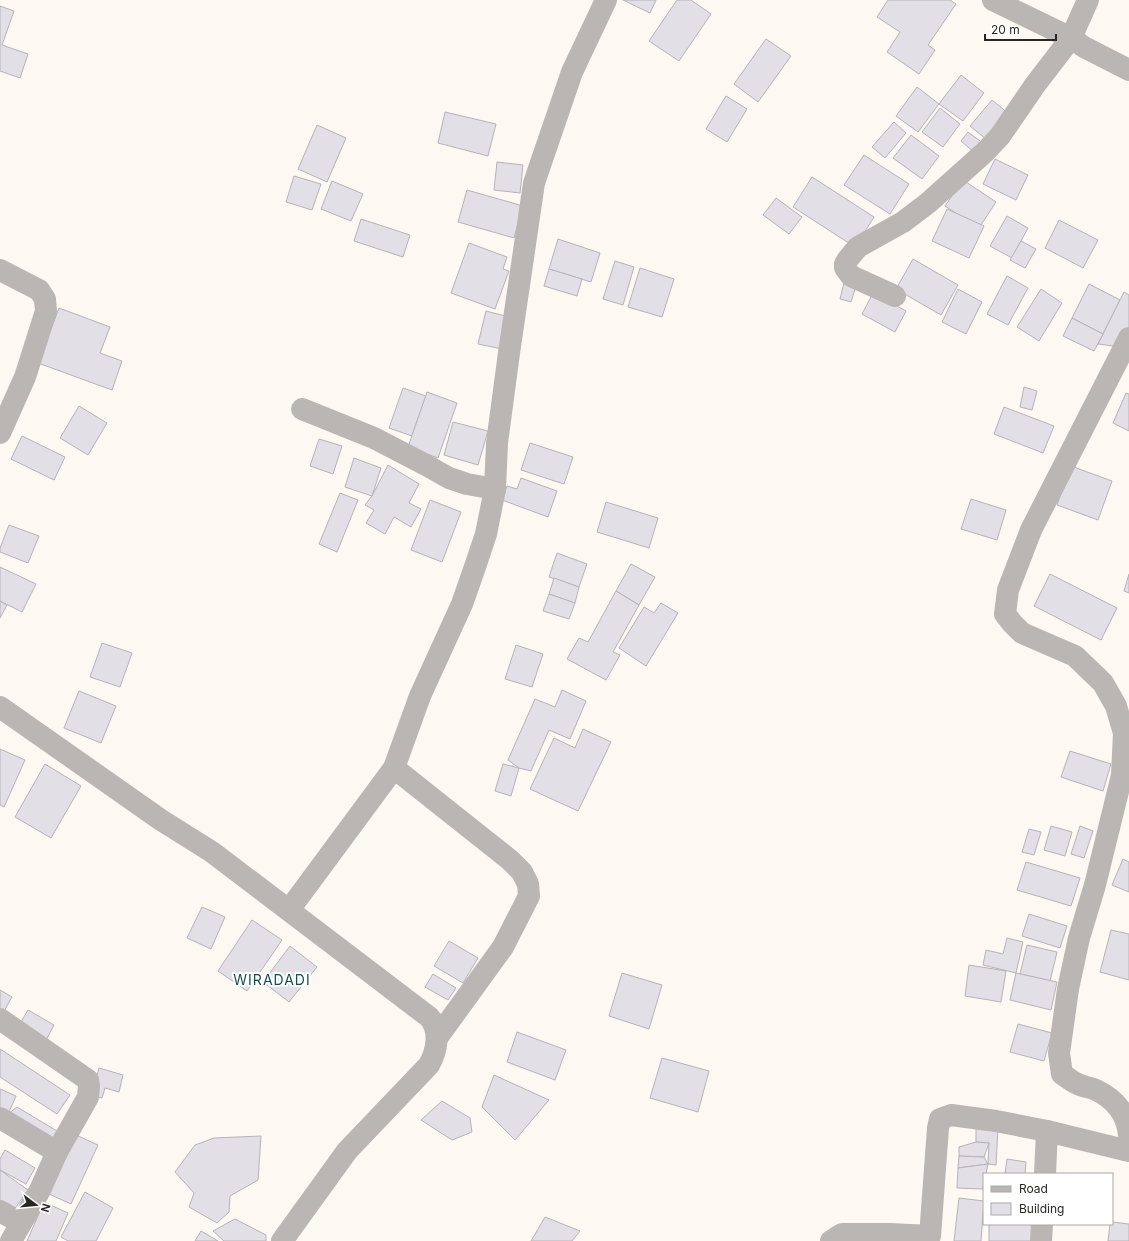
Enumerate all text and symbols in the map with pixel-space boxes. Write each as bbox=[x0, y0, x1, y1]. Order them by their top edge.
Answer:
scale bar bbox=[985, 16, 1056, 42]
text: 20 m bbox=[991, 22, 1020, 37]
district label: WIRADADI bbox=[233, 971, 311, 988]
legend bbox=[983, 1173, 1113, 1225]
text: Road bbox=[1019, 1181, 1048, 1196]
north arrow bbox=[16, 1185, 56, 1225]
text: Building bbox=[1019, 1201, 1064, 1216]
text: N bbox=[38, 1202, 53, 1214]

